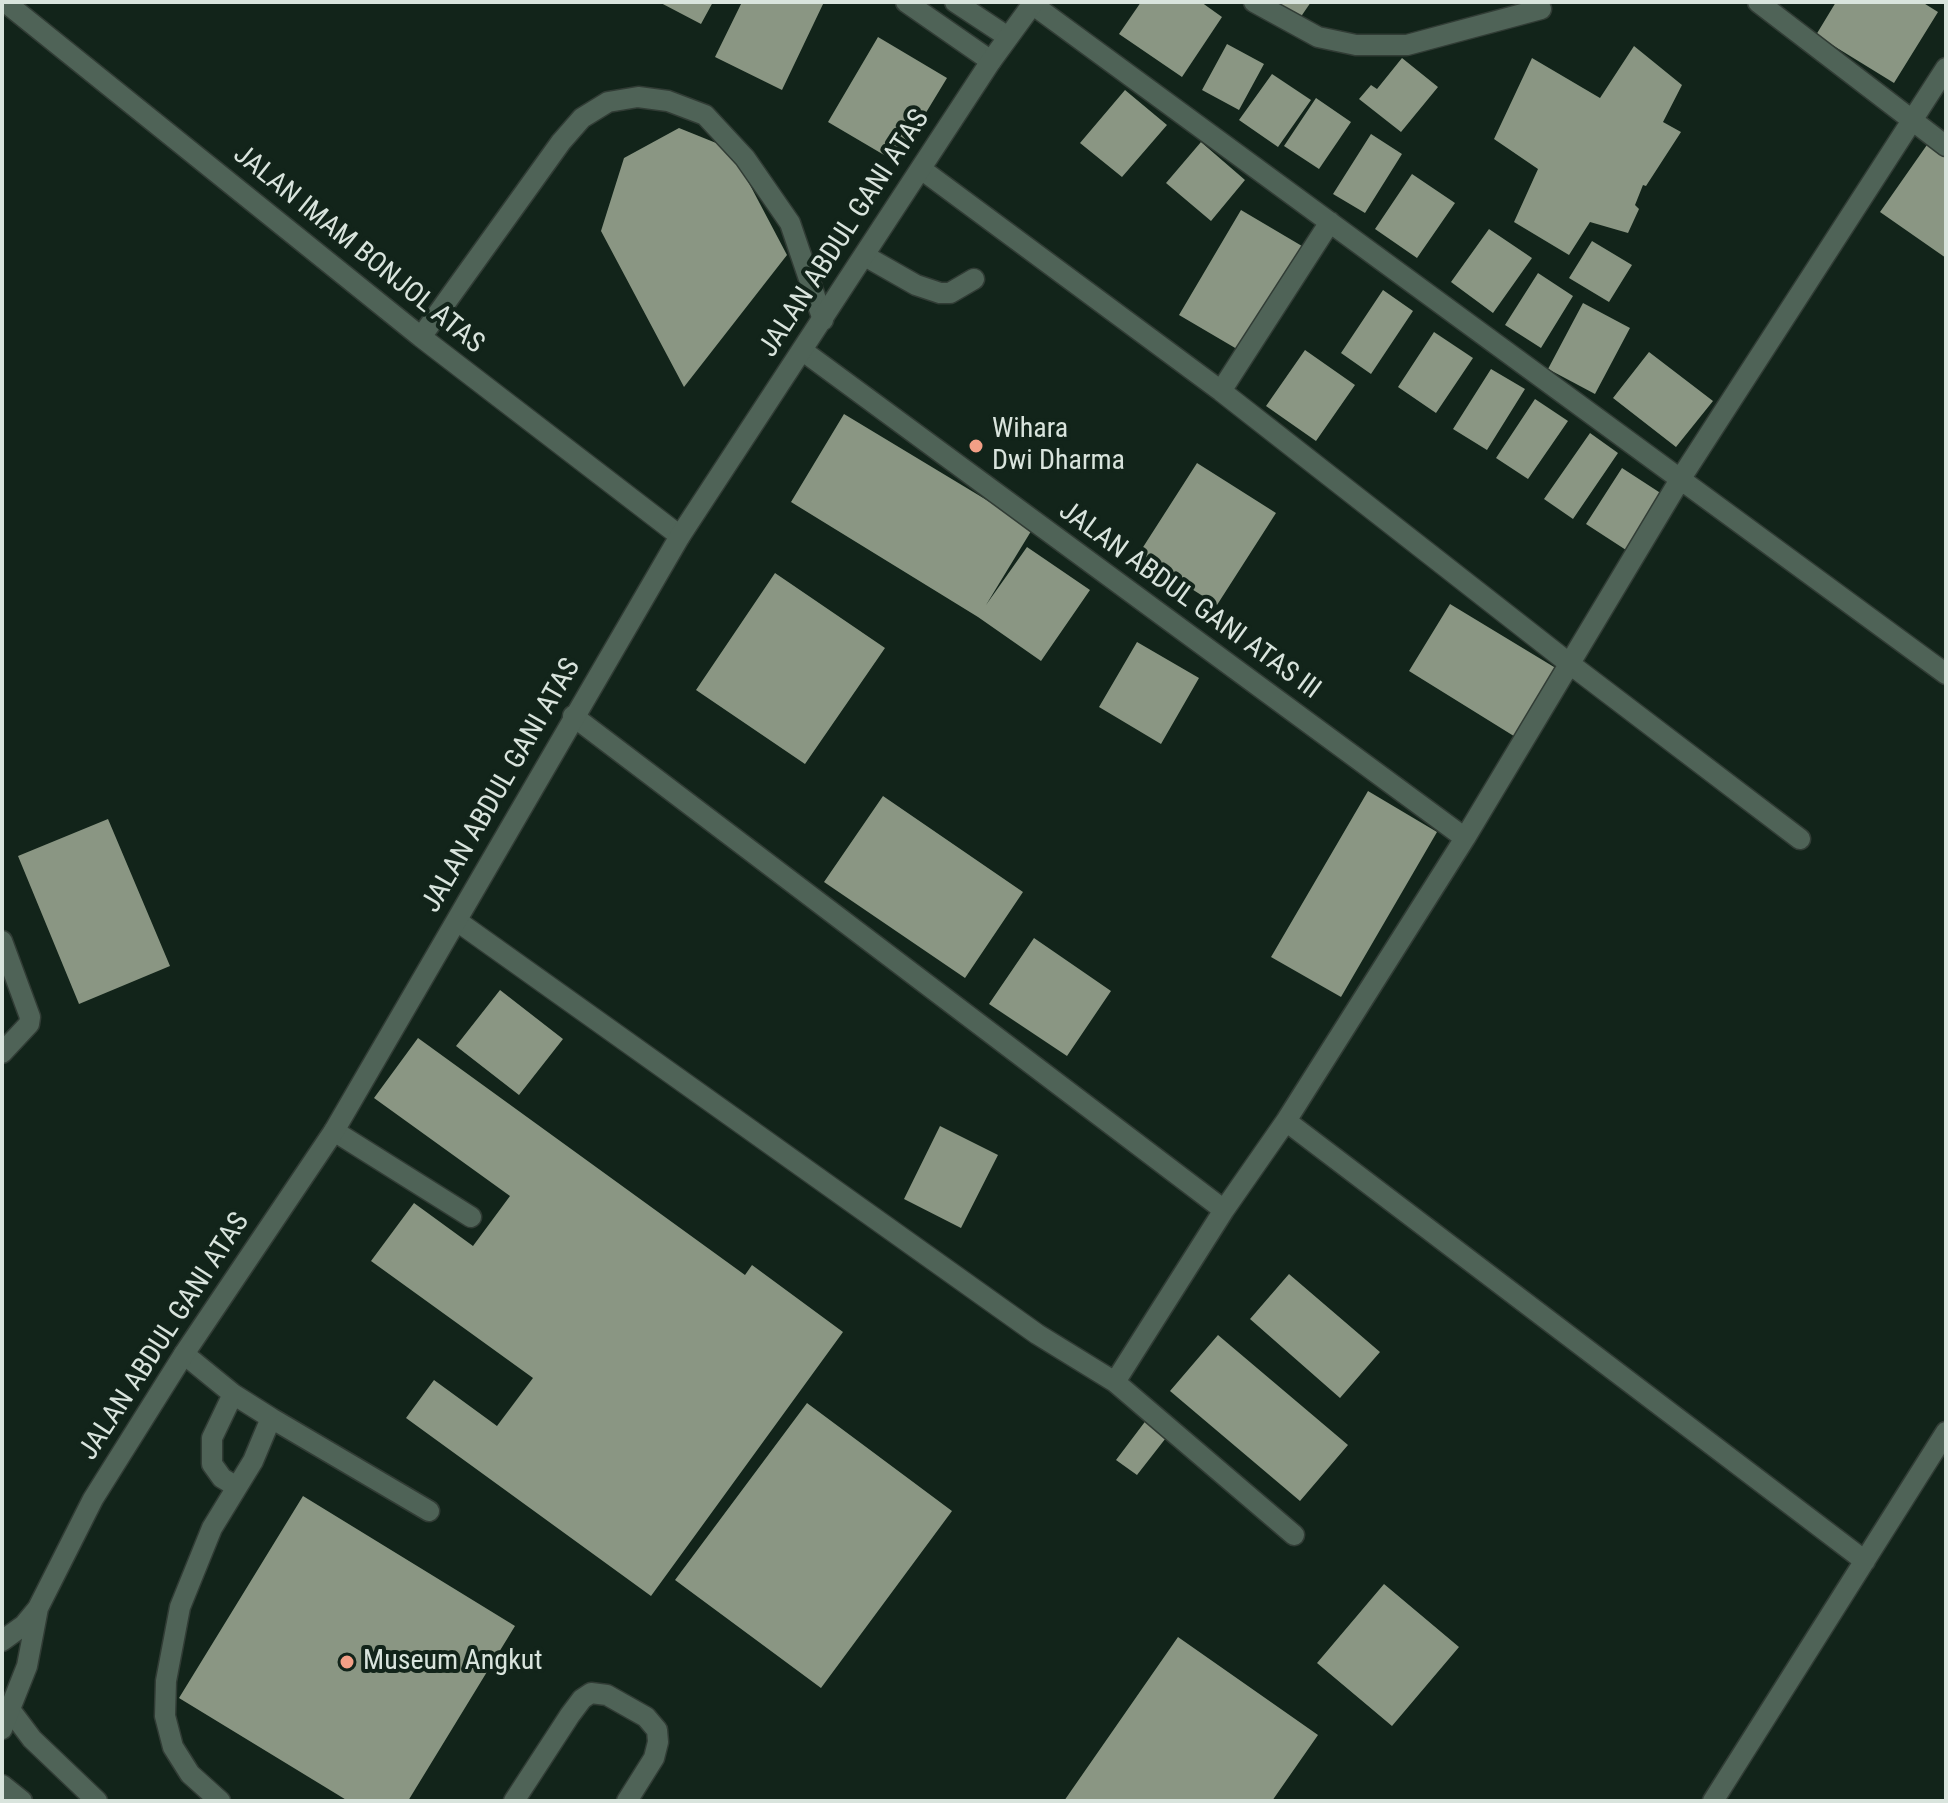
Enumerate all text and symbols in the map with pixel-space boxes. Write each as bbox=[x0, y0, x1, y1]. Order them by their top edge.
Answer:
street label: JALAN ABDUL GANI ATAS bbox=[753, 104, 937, 364]
street label: JALAN IMAM BONJOL ATAS bbox=[226, 138, 490, 362]
place label: Wihara Dwi Dharma bbox=[992, 413, 1125, 479]
marker: Wihara Dwi Dharma bbox=[967, 437, 985, 455]
street label: JALAN ABDUL GANI ATAS III bbox=[1052, 495, 1326, 707]
street label: JALAN ABDUL GANI ATAS bbox=[416, 653, 588, 919]
street label: JALAN ABDUL GANI ATAS bbox=[73, 1207, 257, 1467]
place label: Museum Angkut bbox=[363, 1645, 543, 1679]
marker: Museum Angkut bbox=[338, 1653, 356, 1671]

